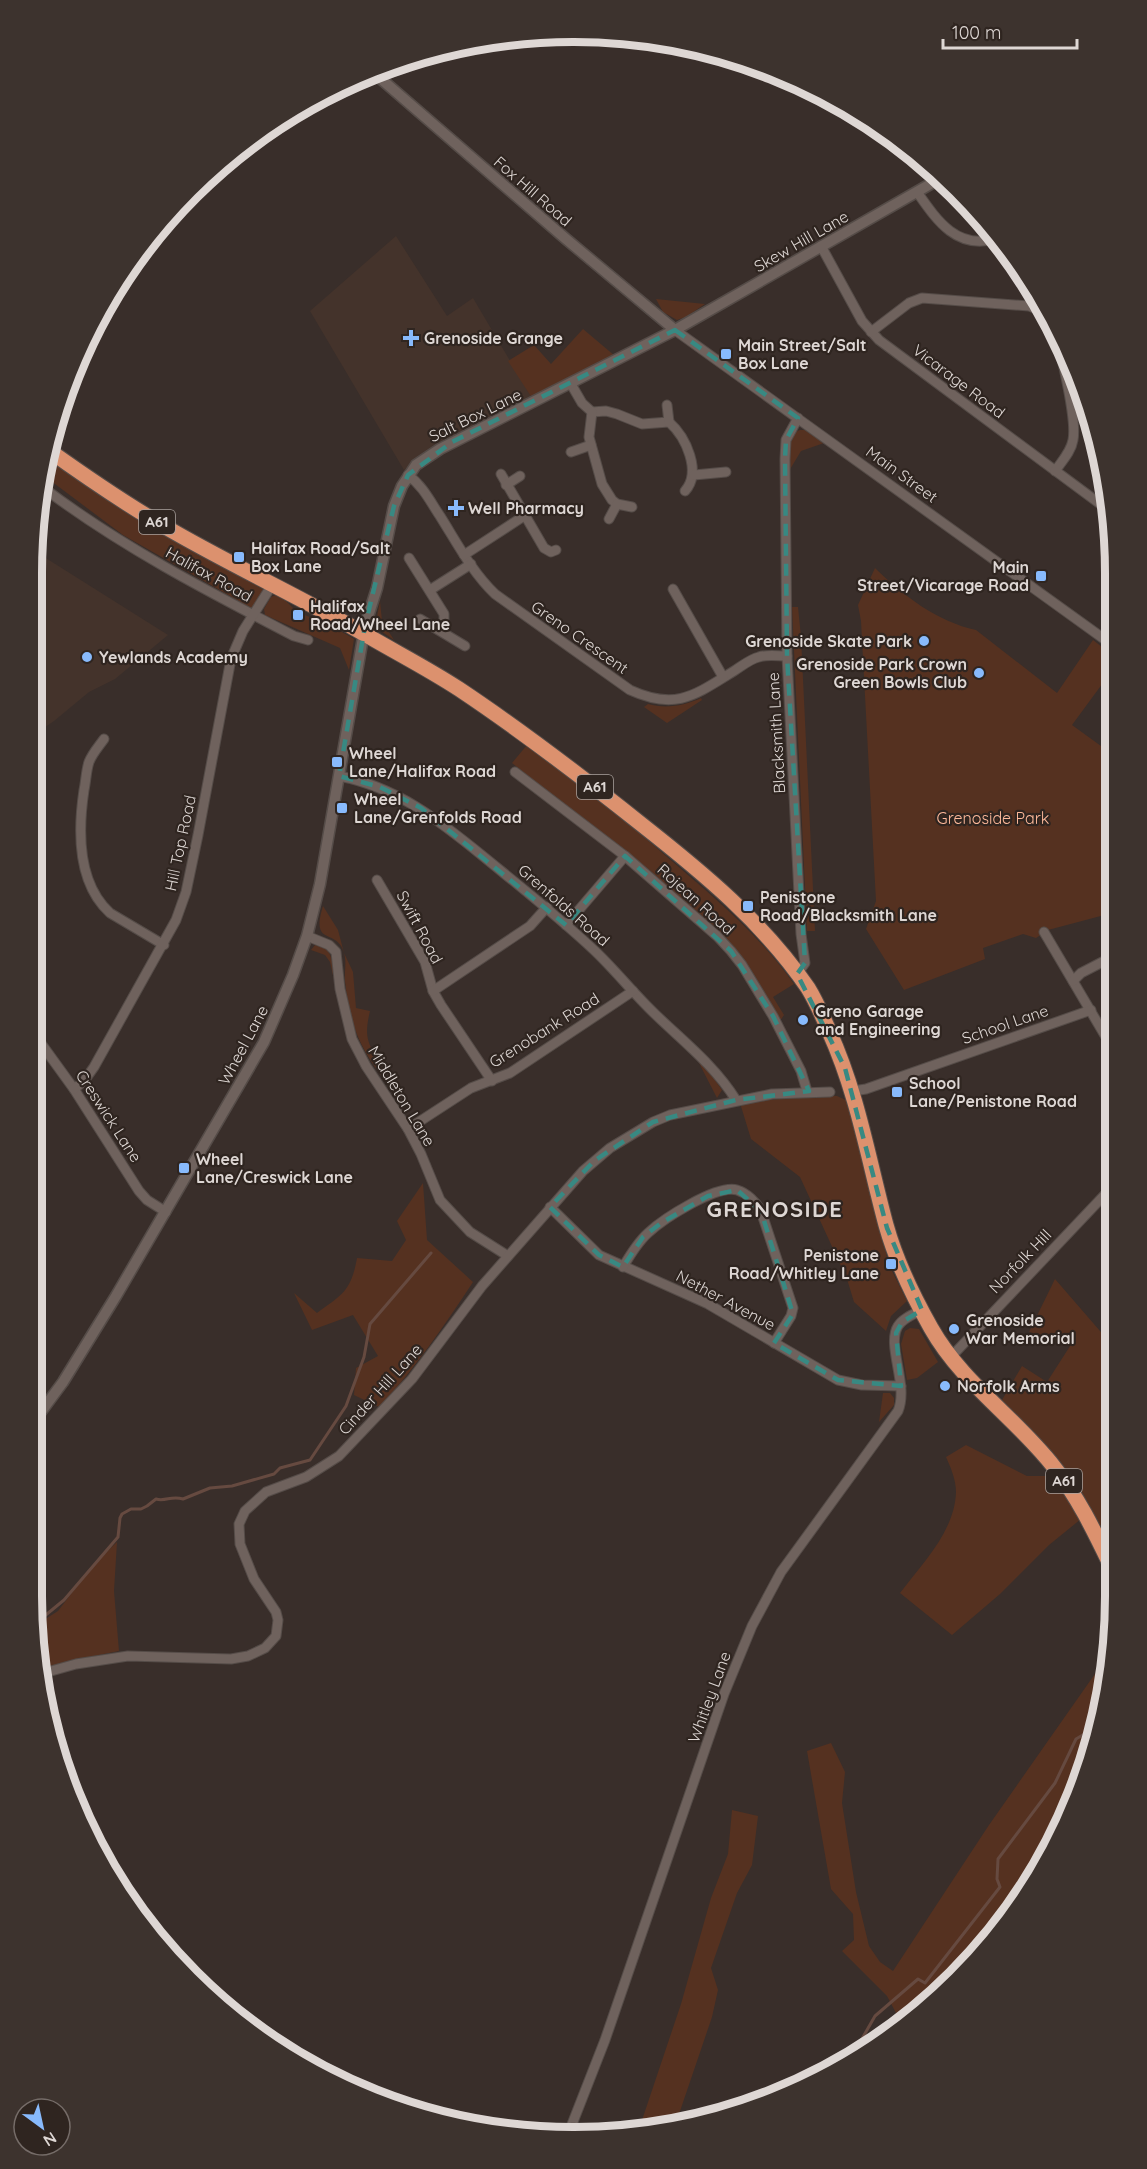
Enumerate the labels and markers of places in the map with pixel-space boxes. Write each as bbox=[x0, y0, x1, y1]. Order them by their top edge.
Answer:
place label: Grenoside Grange bbox=[424, 328, 563, 348]
marker: Grenoside Grange bbox=[402, 329, 420, 347]
place label: Main Street/Salt Box Lane bbox=[738, 335, 867, 373]
marker: Main Street/Salt Box Lane bbox=[719, 347, 733, 361]
place label: Well Pharmacy bbox=[468, 498, 584, 518]
marker: Well Pharmacy bbox=[449, 501, 463, 515]
place label: Halifax Road/Salt Box Lane bbox=[251, 538, 390, 576]
marker: Halifax Road/Salt Box Lane bbox=[232, 550, 246, 564]
place label: Main Street/Vicarage Road bbox=[857, 557, 1029, 595]
marker: Main Street/Vicarage Road bbox=[1034, 569, 1048, 583]
place label: Halifax Road/Wheel Lane bbox=[310, 596, 450, 634]
marker: Halifax Road/Wheel Lane bbox=[291, 608, 305, 622]
place label: Grenoside Skate Park bbox=[745, 631, 912, 651]
marker: Grenoside Skate Park bbox=[917, 634, 931, 648]
place label: Yewlands Academy bbox=[99, 647, 248, 667]
marker: Yewlands Academy bbox=[80, 650, 94, 664]
place label: Grenoside Park Crown Green Bowls Club bbox=[796, 654, 967, 692]
marker: Grenoside Park Crown Green Bowls Club bbox=[972, 666, 986, 680]
place label: Wheel Lane/Halifax Road bbox=[349, 743, 496, 781]
marker: Wheel Lane/Halifax Road bbox=[330, 755, 344, 769]
place label: Wheel Lane/Grenfolds Road bbox=[354, 789, 522, 827]
marker: Wheel Lane/Grenfolds Road bbox=[335, 801, 349, 815]
place label: Penistone Road/Blacksmith Lane bbox=[760, 887, 937, 925]
marker: Penistone Road/Blacksmith Lane bbox=[741, 899, 755, 913]
place label: Greno Garage and Engineering bbox=[815, 1001, 941, 1039]
marker: Greno Garage and Engineering bbox=[796, 1013, 810, 1027]
place label: School Lane/Penistone Road bbox=[909, 1073, 1077, 1111]
marker: School Lane/Penistone Road bbox=[890, 1085, 904, 1099]
place label: Wheel Lane/Creswick Lane bbox=[196, 1149, 353, 1187]
marker: Wheel Lane/Creswick Lane bbox=[177, 1161, 191, 1175]
place label: Penistone Road/Whitley Lane bbox=[729, 1245, 879, 1283]
marker: Penistone Road/Whitley Lane bbox=[884, 1257, 898, 1271]
place label: Grenoside War Memorial bbox=[966, 1310, 1075, 1348]
marker: Grenoside War Memorial bbox=[947, 1322, 961, 1336]
place label: Norfolk Arms bbox=[957, 1376, 1060, 1396]
marker: Norfolk Arms bbox=[938, 1379, 952, 1393]

